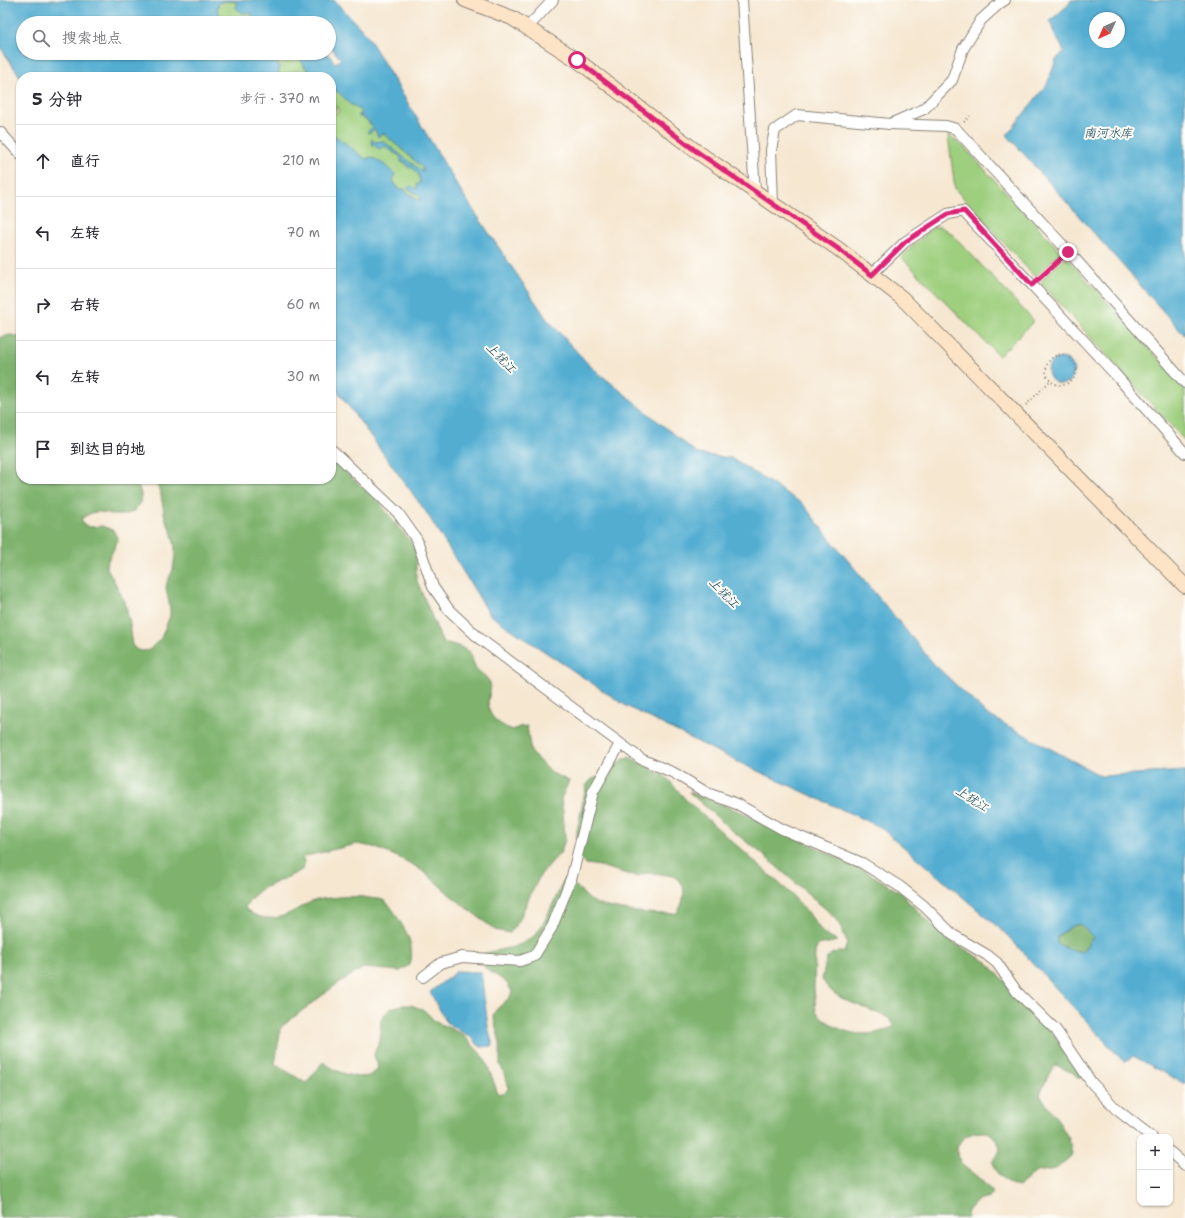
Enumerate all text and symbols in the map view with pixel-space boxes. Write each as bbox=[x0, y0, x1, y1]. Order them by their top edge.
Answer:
north arrow bbox=[1089, 12, 1125, 48]
search box bbox=[16, 16, 336, 60]
icon: search bbox=[30, 27, 52, 49]
text: 搜索地点 bbox=[62, 28, 122, 48]
route start bbox=[568, 51, 586, 69]
text: 5 分钟 bbox=[32, 88, 82, 110]
text: 步行 · 370 m bbox=[240, 90, 320, 107]
water label: 南河水库 bbox=[1084, 125, 1133, 141]
icon: ahead bbox=[32, 150, 54, 172]
text: 直行 bbox=[70, 151, 100, 171]
text: 210 m bbox=[282, 152, 320, 169]
icon: left bbox=[32, 222, 54, 244]
text: 左转 bbox=[70, 223, 100, 243]
text: 70 m bbox=[286, 224, 320, 241]
route end bbox=[1059, 243, 1077, 261]
icon: right bbox=[32, 294, 54, 316]
text: 右转 bbox=[70, 295, 100, 315]
text: 60 m bbox=[287, 296, 320, 313]
water label: 上犹江 bbox=[483, 339, 520, 377]
icon: left bbox=[32, 366, 54, 388]
text: 左转 bbox=[70, 367, 100, 387]
text: 30 m bbox=[286, 368, 320, 385]
icon: arrive bbox=[32, 438, 54, 460]
text: 到达目的地 bbox=[70, 439, 145, 459]
water label: 上犹江 bbox=[706, 574, 743, 612]
water label: 上犹江 bbox=[953, 782, 992, 816]
map controls bbox=[1137, 1134, 1173, 1206]
button: + bbox=[1137, 1134, 1173, 1170]
button: − bbox=[1137, 1170, 1173, 1206]

